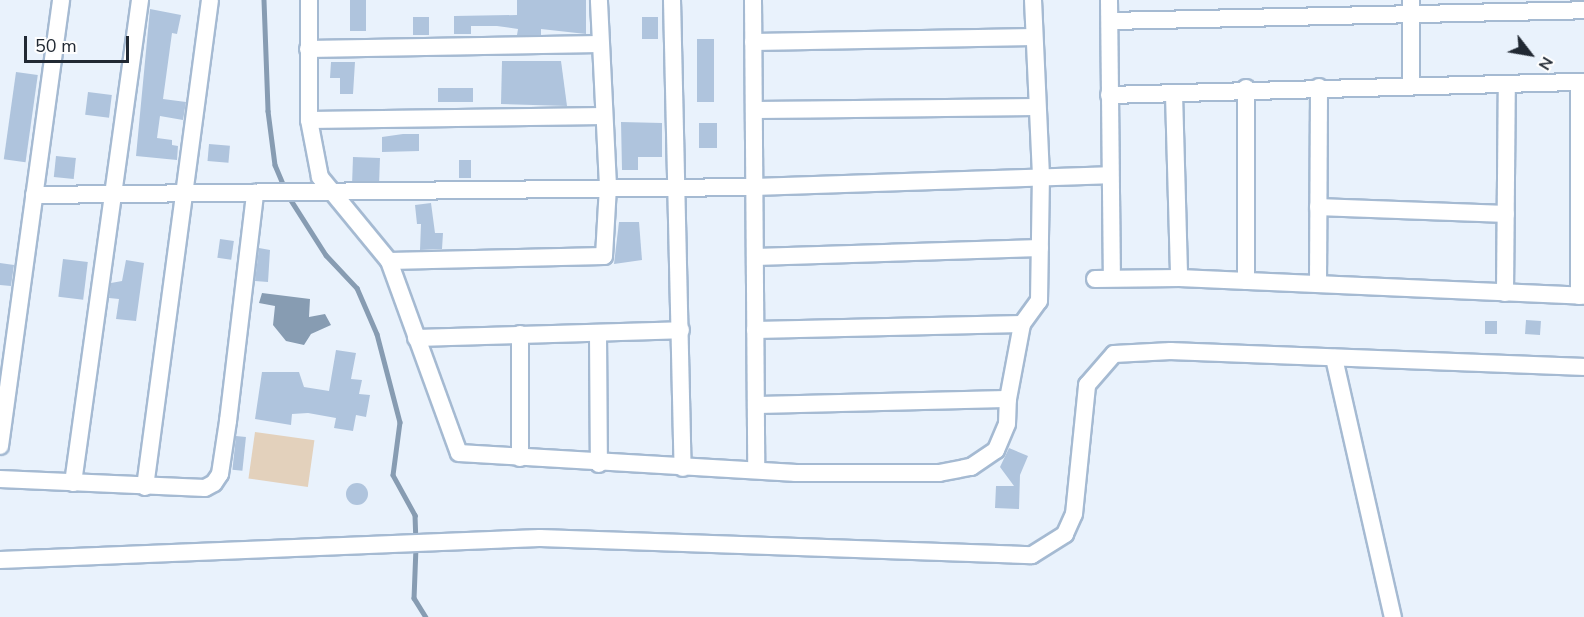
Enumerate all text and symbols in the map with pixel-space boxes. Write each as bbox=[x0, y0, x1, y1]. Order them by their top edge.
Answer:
scale bar bbox=[27, 24, 132, 62]
north arrow bbox=[1500, 24, 1560, 84]
text: 50 m bbox=[35, 34, 77, 58]
text: N bbox=[1533, 52, 1558, 74]

